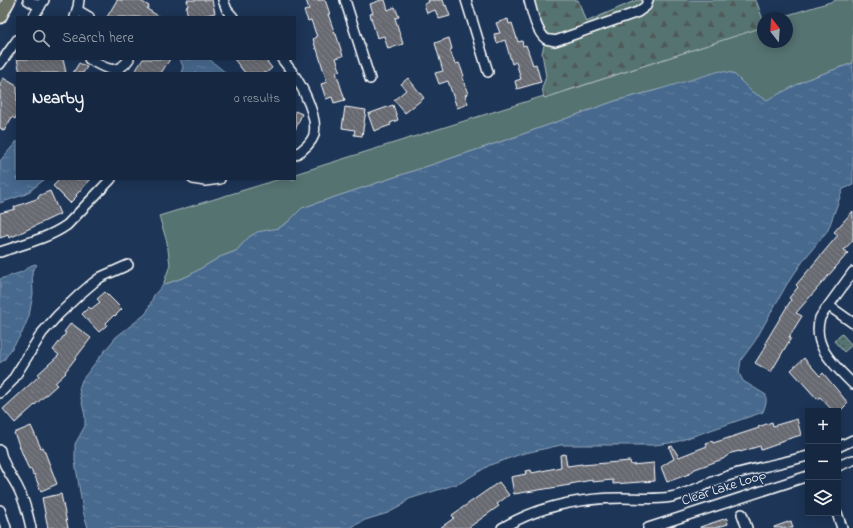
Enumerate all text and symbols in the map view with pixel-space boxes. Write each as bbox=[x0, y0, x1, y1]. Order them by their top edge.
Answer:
north arrow bbox=[757, 12, 793, 48]
search box bbox=[16, 16, 296, 60]
icon: search bbox=[30, 27, 52, 49]
text: Search here bbox=[62, 27, 134, 49]
text: Nearby bbox=[32, 86, 84, 111]
text: 0 results bbox=[234, 89, 280, 108]
map controls bbox=[805, 408, 841, 516]
button: + bbox=[805, 408, 841, 444]
button: − bbox=[805, 444, 841, 480]
street label: Clear Lake Loop bbox=[679, 464, 769, 512]
button: layers bbox=[805, 480, 841, 516]

